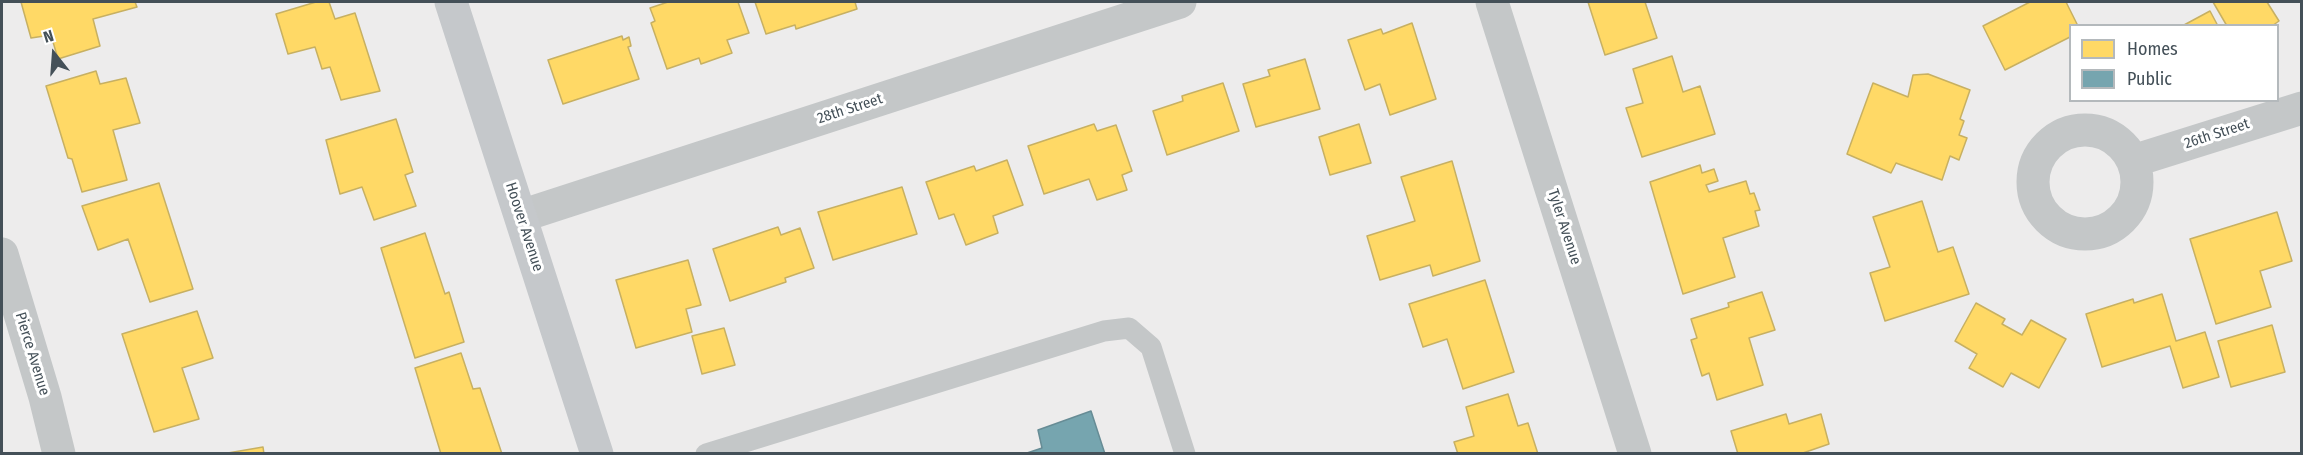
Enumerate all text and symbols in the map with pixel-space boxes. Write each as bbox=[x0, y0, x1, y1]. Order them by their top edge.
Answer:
north arrow bbox=[24, 24, 84, 84]
legend bbox=[2069, 24, 2279, 102]
text: N bbox=[41, 26, 56, 47]
text: Homes bbox=[2127, 38, 2178, 60]
text: Public bbox=[2127, 68, 2172, 90]
street label: 28th Street bbox=[815, 90, 885, 128]
street label: 26th Street bbox=[2182, 115, 2252, 153]
street label: Hoover Avenue bbox=[501, 180, 547, 274]
street label: Tyler Avenue bbox=[1543, 187, 1585, 267]
street label: Pierce Avenue bbox=[11, 310, 53, 398]

